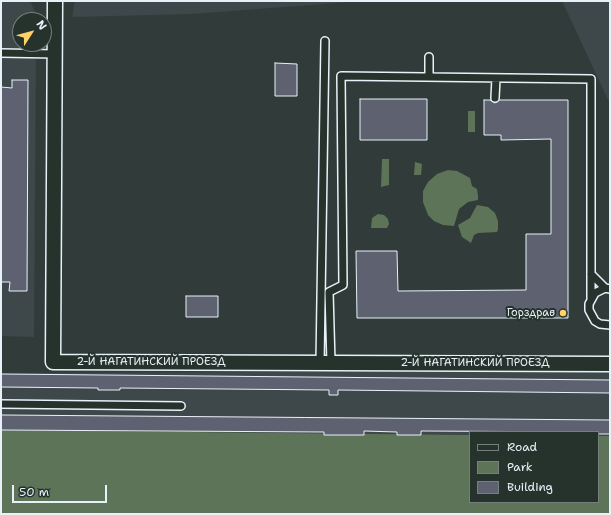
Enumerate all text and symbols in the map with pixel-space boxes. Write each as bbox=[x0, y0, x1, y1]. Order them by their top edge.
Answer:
north arrow bbox=[12, 12, 52, 52]
text: N bbox=[33, 17, 50, 33]
place label: Горздрав bbox=[507, 306, 555, 320]
marker: Горздрав bbox=[558, 308, 568, 318]
street label: 2-Й НАГАТИНСКИЙ ПРОЕЗД bbox=[77, 355, 225, 369]
street label: 2-Й НАГАТИНСКИЙ ПРОЕЗД bbox=[401, 356, 549, 370]
legend bbox=[469, 431, 599, 503]
text: Road bbox=[507, 439, 537, 455]
text: Park bbox=[507, 459, 533, 475]
scale bar bbox=[14, 477, 109, 503]
text: Building bbox=[507, 479, 553, 495]
text: 50 m bbox=[19, 484, 49, 500]

